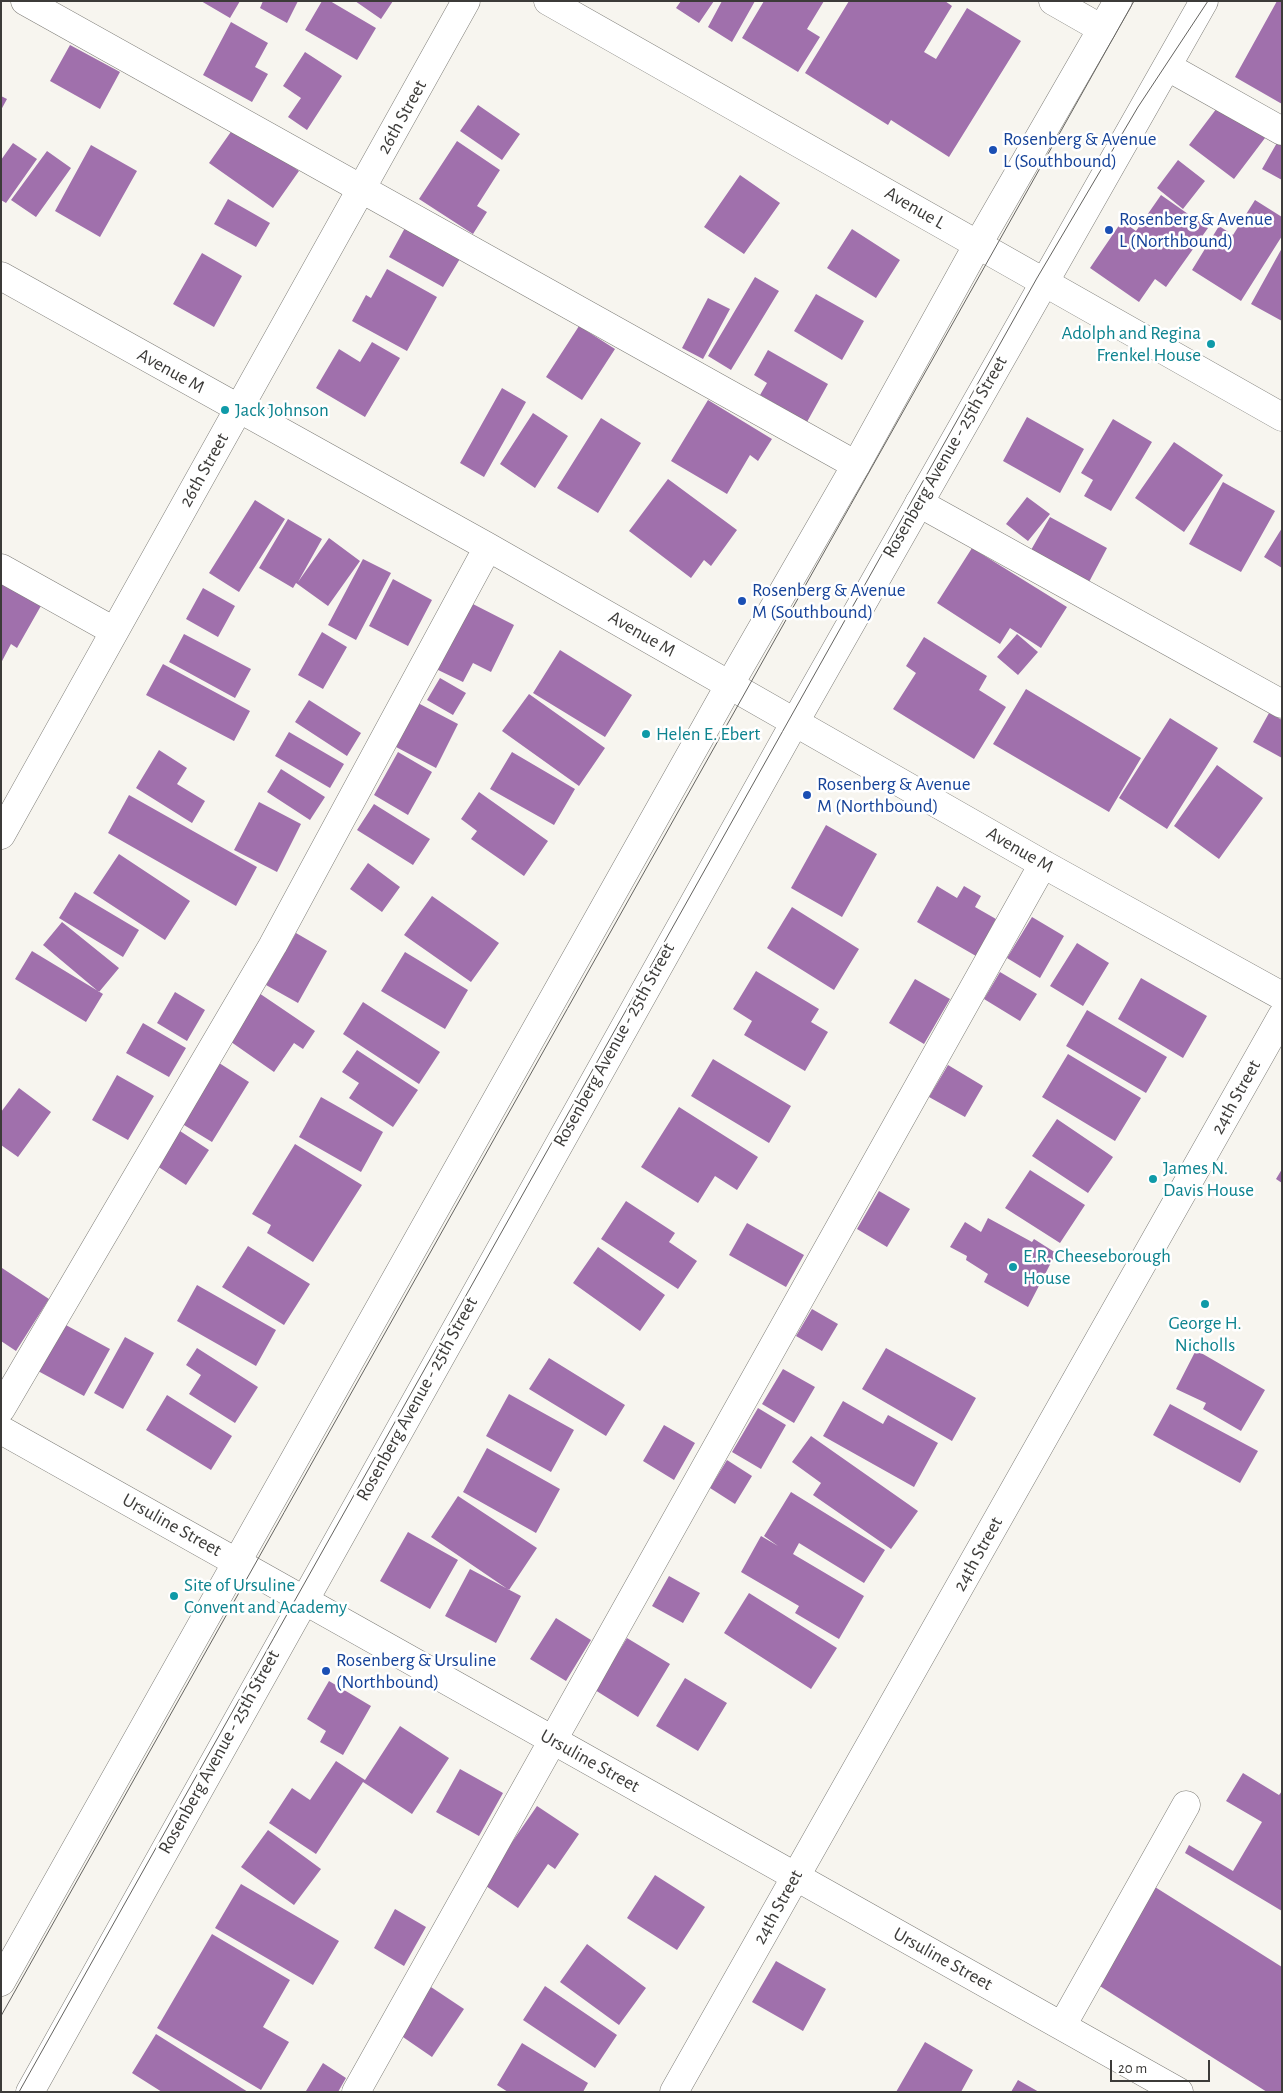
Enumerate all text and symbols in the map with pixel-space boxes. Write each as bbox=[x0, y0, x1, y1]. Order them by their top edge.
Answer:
street label: 26th Street bbox=[372, 76, 432, 158]
place label: Rosenberg & Avenue L (Southbound) bbox=[1003, 128, 1157, 172]
marker: Rosenberg & Avenue L (Southbound) bbox=[987, 144, 999, 156]
street label: Avenue L bbox=[881, 182, 949, 234]
place label: Rosenberg & Avenue L (Northbound) bbox=[1119, 208, 1273, 252]
marker: Rosenberg & Avenue L (Northbound) bbox=[1103, 224, 1115, 236]
place label: Adolph and Regina Frenkel House bbox=[1062, 322, 1201, 366]
marker: Adolph and Regina Frenkel House bbox=[1205, 338, 1217, 350]
street label: Avenue M bbox=[133, 343, 209, 399]
street label: Rosenberg Avenue - 25th Street bbox=[878, 352, 1012, 562]
place label: Jack Johnson bbox=[235, 399, 329, 421]
marker: Jack Johnson bbox=[219, 404, 231, 416]
street label: 26th Street bbox=[174, 429, 234, 511]
place label: Rosenberg & Avenue M (Southbound) bbox=[752, 579, 906, 623]
marker: Rosenberg & Avenue M (Southbound) bbox=[736, 595, 748, 607]
street label: Avenue M bbox=[604, 606, 680, 662]
place label: Helen E. Ebert bbox=[656, 723, 760, 745]
marker: Helen E. Ebert bbox=[640, 728, 652, 740]
place label: Rosenberg & Avenue M (Northbound) bbox=[817, 773, 971, 817]
marker: Rosenberg & Avenue M (Northbound) bbox=[801, 789, 813, 801]
street label: Avenue M bbox=[982, 822, 1058, 878]
street label: Rosenberg Avenue - 25th Street bbox=[548, 939, 680, 1151]
street label: 24th Street bbox=[1206, 1056, 1266, 1138]
place label: James N. Davis House bbox=[1163, 1157, 1254, 1201]
marker: James N. Davis House bbox=[1147, 1173, 1159, 1185]
place label: E.R. Cheeseborough House bbox=[1023, 1245, 1171, 1289]
marker: E.R. Cheeseborough House bbox=[1007, 1261, 1019, 1273]
street label: Rosenberg Avenue - 25th Street bbox=[351, 1293, 483, 1505]
marker: George H. Nicholls bbox=[1199, 1298, 1211, 1310]
place label: George H. Nicholls bbox=[1169, 1312, 1241, 1356]
street label: Ursuline Street bbox=[118, 1488, 226, 1562]
street label: 24th Street bbox=[948, 1513, 1008, 1595]
place label: Site of Ursuline Convent and Academy bbox=[184, 1574, 347, 1618]
marker: Site of Ursuline Convent and Academy bbox=[168, 1590, 180, 1602]
street label: Rosenberg Avenue - 25th Street bbox=[153, 1646, 285, 1858]
place label: Rosenberg & Ursuline (Northbound) bbox=[336, 1649, 496, 1693]
marker: Rosenberg & Ursuline (Northbound) bbox=[320, 1665, 332, 1677]
street label: Ursuline Street bbox=[536, 1724, 644, 1798]
street label: 24th Street bbox=[748, 1866, 808, 1948]
street label: Ursuline Street bbox=[889, 1922, 997, 1996]
scale bar bbox=[1113, 2050, 1213, 2082]
text: 20 m bbox=[1118, 2061, 1147, 2076]

